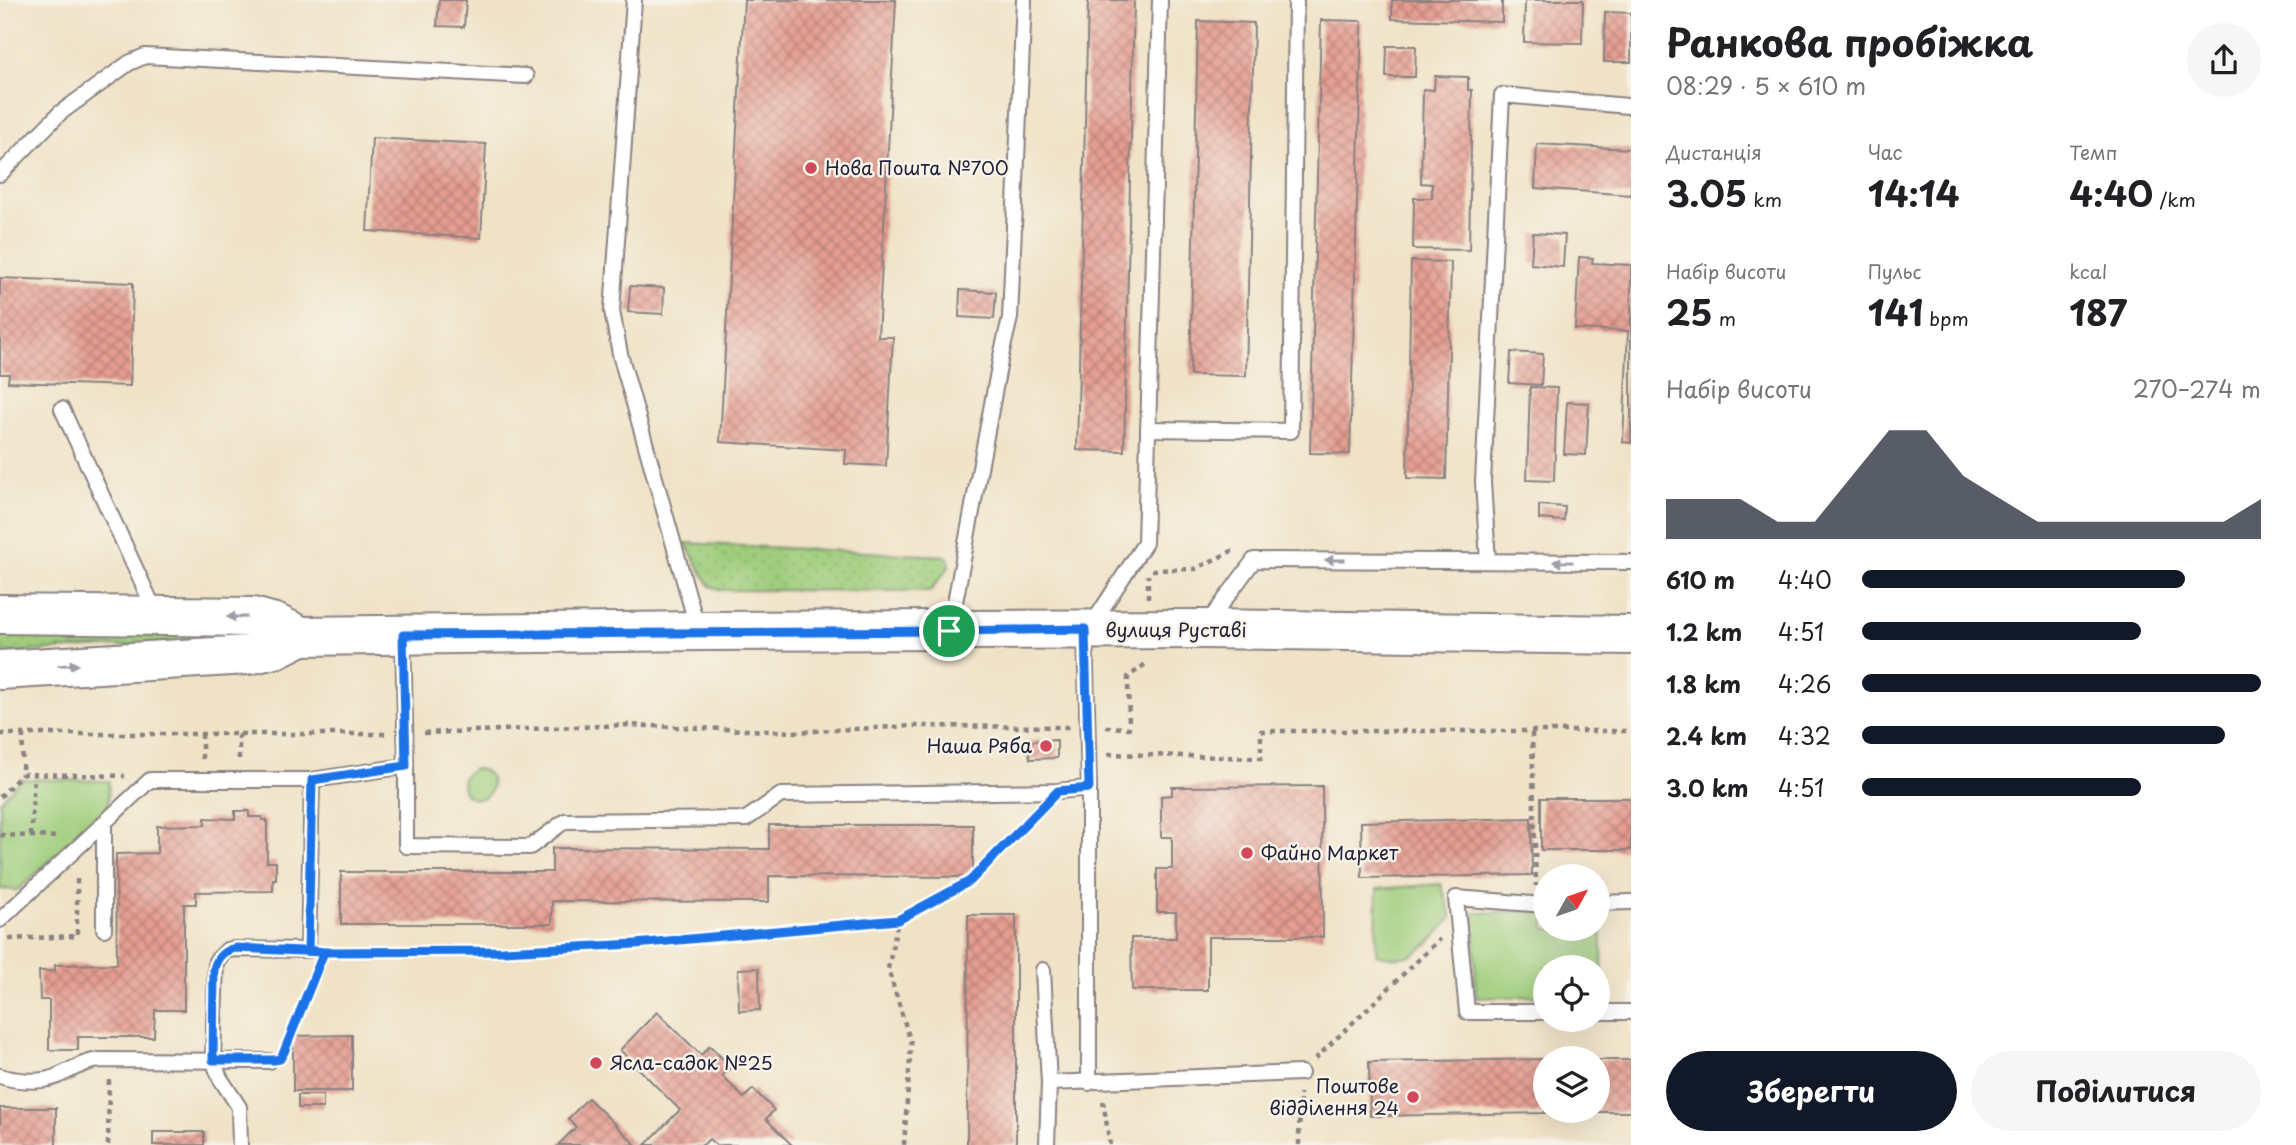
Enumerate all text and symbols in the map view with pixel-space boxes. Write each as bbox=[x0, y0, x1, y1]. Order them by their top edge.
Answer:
text: Ранкова пробіжка bbox=[1666, 13, 2033, 70]
button: share bbox=[2187, 23, 2261, 97]
text: 08:29 · 5 × 610 m bbox=[1666, 68, 1866, 103]
text: Дистанція bbox=[1666, 138, 1762, 166]
text: Час bbox=[1868, 138, 1903, 166]
text: Темп bbox=[2069, 138, 2117, 166]
place label: Нова Пошта №700 bbox=[825, 153, 1009, 181]
marker: Нова Пошта №700 bbox=[803, 160, 819, 176]
text: 3.05 bbox=[1666, 166, 1747, 219]
text: 14:14 bbox=[1868, 166, 1960, 219]
text: 4:40 bbox=[2069, 166, 2153, 219]
text: km bbox=[1747, 185, 1782, 213]
text: /km bbox=[2153, 185, 2196, 213]
text: Набір висоти bbox=[1666, 257, 1786, 285]
text: Пульс bbox=[1868, 257, 1921, 285]
text: kcal bbox=[2069, 257, 2107, 285]
text: 25 bbox=[1666, 285, 1713, 338]
text: 141 bbox=[1868, 285, 1923, 338]
text: 187 bbox=[2069, 285, 2127, 338]
text: m bbox=[1713, 304, 1736, 332]
text: bpm bbox=[1923, 304, 1969, 332]
text: Набір висоти bbox=[1666, 371, 1812, 406]
text: 270–274 m bbox=[2133, 371, 2261, 406]
one-way arrow bbox=[1324, 554, 1346, 566]
one-way arrow bbox=[1552, 556, 1574, 568]
text: 610 m bbox=[1666, 562, 1735, 597]
text: 4:40 bbox=[1778, 562, 1832, 597]
pin bbox=[919, 601, 979, 661]
one-way arrow bbox=[225, 611, 247, 623]
icon: arrive bbox=[930, 612, 968, 650]
text: 1.2 km bbox=[1666, 614, 1742, 649]
text: 4:51 bbox=[1778, 614, 1824, 649]
street label: вулиця Руставі bbox=[1105, 615, 1247, 643]
one-way arrow bbox=[57, 660, 79, 671]
text: 1.8 km bbox=[1666, 666, 1741, 701]
text: 4:26 bbox=[1778, 666, 1831, 701]
text: 2.4 km bbox=[1666, 718, 1747, 753]
text: 4:32 bbox=[1778, 718, 1831, 753]
place label: Наша Ряба bbox=[927, 731, 1032, 759]
marker: Наша Ряба bbox=[1038, 738, 1054, 754]
text: 3.0 km bbox=[1666, 770, 1748, 805]
text: 4:51 bbox=[1778, 770, 1824, 805]
place label: Файно Маркет bbox=[1261, 838, 1399, 866]
marker: Файно Маркет bbox=[1239, 845, 1255, 861]
north arrow bbox=[1533, 864, 1610, 942]
map controls bbox=[1533, 864, 1610, 1123]
button: locate bbox=[1533, 955, 1610, 1032]
button: layers bbox=[1533, 1046, 1610, 1123]
place label: Ясла-садок №25 bbox=[610, 1048, 773, 1076]
button: Зберегти bbox=[1666, 1051, 1957, 1131]
button: Поділитися bbox=[1971, 1051, 2261, 1131]
marker: Ясла-садок №25 bbox=[588, 1055, 604, 1071]
place label: Поштове відділення 24 bbox=[1269, 1071, 1399, 1121]
marker: Поштове відділення 24 bbox=[1405, 1089, 1421, 1105]

